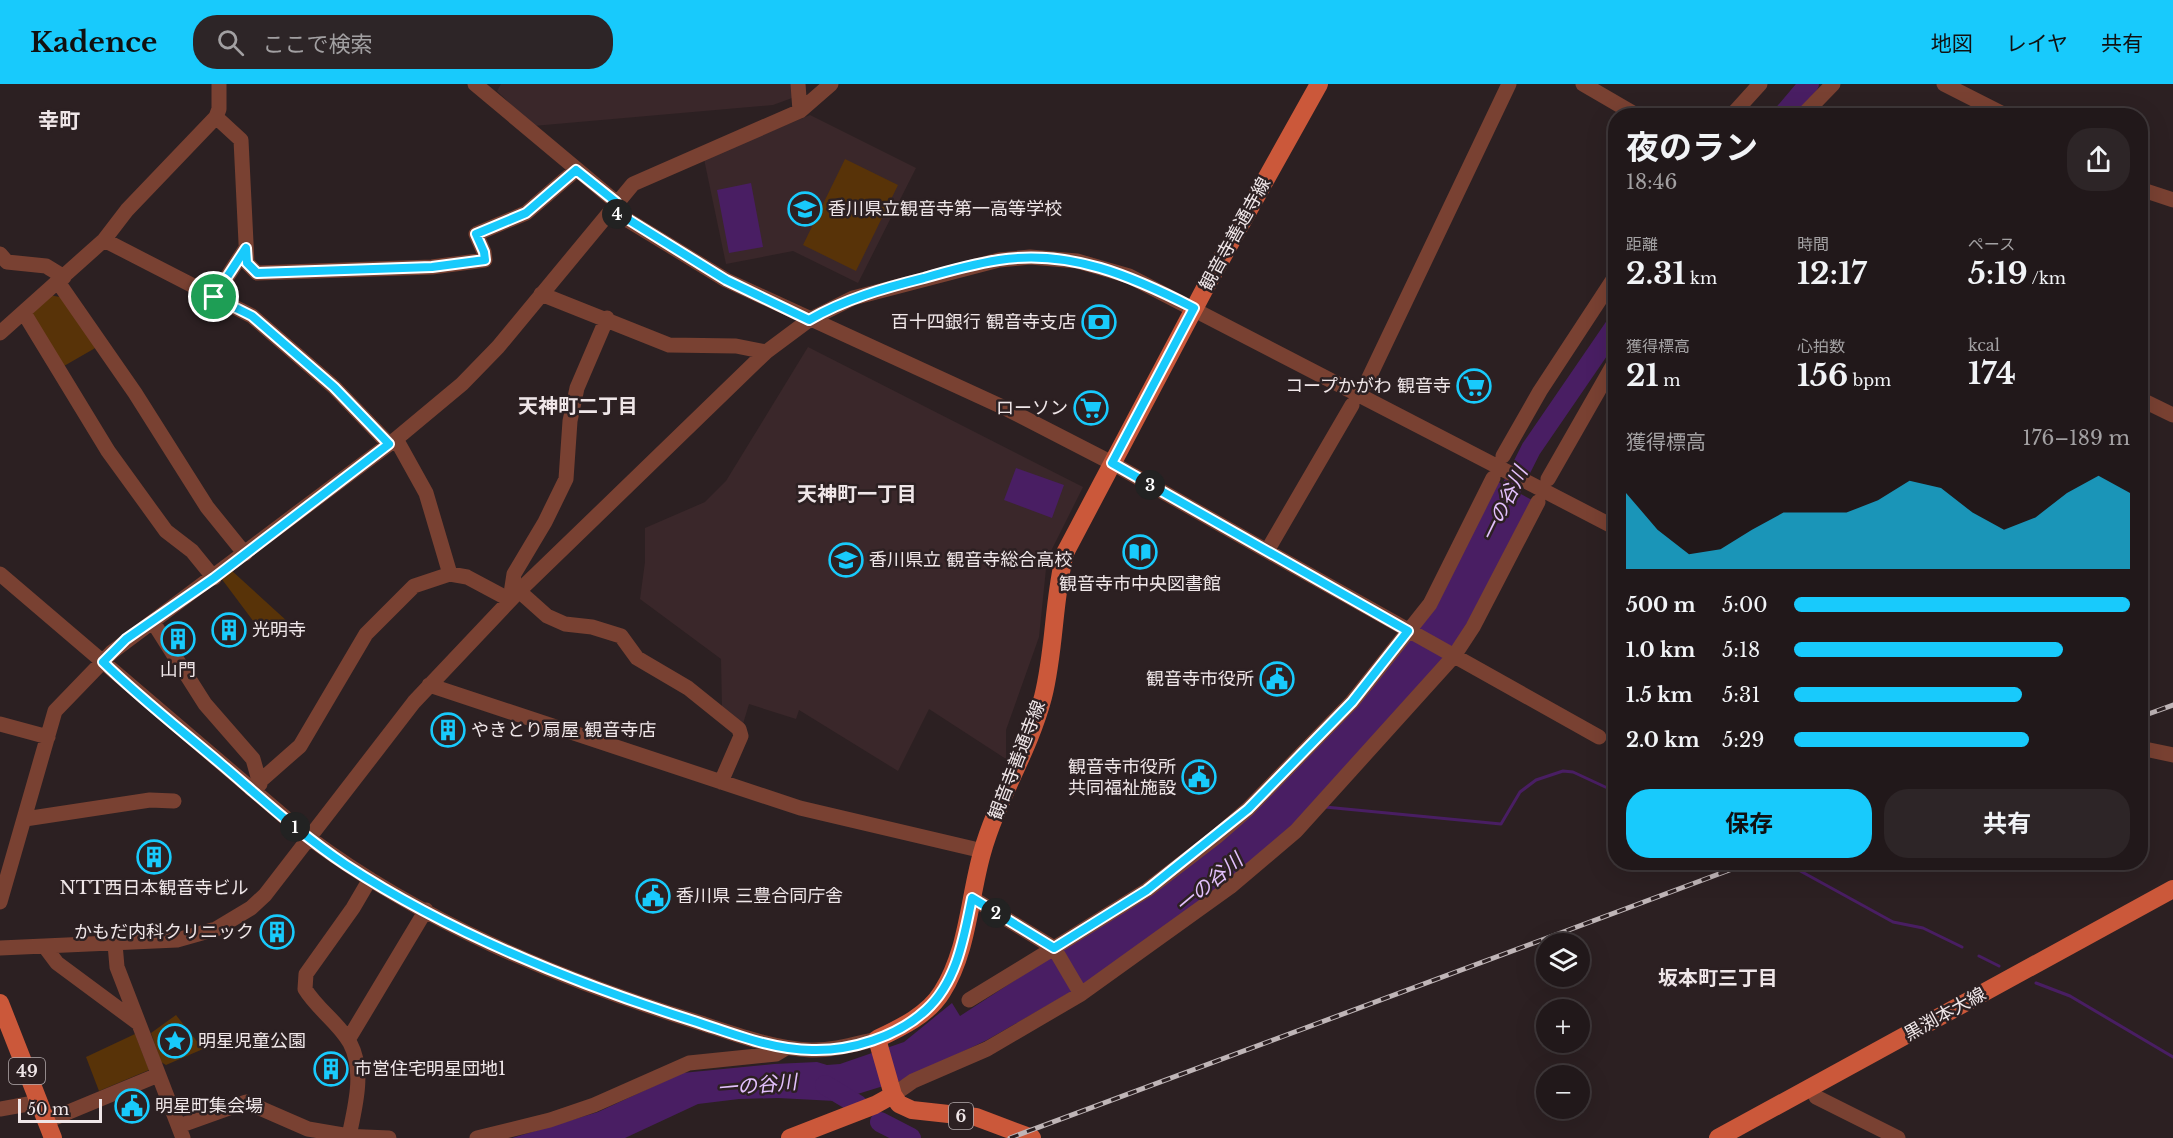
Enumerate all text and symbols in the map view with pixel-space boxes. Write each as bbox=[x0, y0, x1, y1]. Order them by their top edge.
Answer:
search box bbox=[193, 15, 613, 69]
text: Kadence bbox=[30, 25, 157, 60]
icon: search bbox=[214, 26, 247, 59]
text: ここで検索 bbox=[262, 31, 372, 58]
text: 地図 bbox=[1931, 31, 1973, 57]
text: レイヤ bbox=[2006, 31, 2068, 57]
text: 共有 bbox=[2101, 31, 2143, 57]
district label: 幸町 bbox=[38, 108, 80, 134]
text: 夜のラン bbox=[1626, 127, 1758, 168]
button: share bbox=[2067, 128, 2130, 191]
text: 18:46 bbox=[1626, 170, 1677, 194]
street label: 観音寺善通寺線 bbox=[1195, 174, 1275, 294]
school or university icon: 香川県立観音寺第一高等学校 bbox=[787, 191, 823, 227]
place label: 香川県立観音寺第一高等学校 bbox=[828, 198, 1062, 220]
pin: 4 bbox=[602, 199, 632, 229]
text: 4 bbox=[612, 204, 622, 224]
text: 距離 bbox=[1626, 234, 1658, 254]
text: 時間 bbox=[1797, 234, 1829, 254]
text: ペース bbox=[1968, 234, 2015, 254]
text: 2.31 bbox=[1626, 255, 1686, 292]
text: 12:17 bbox=[1797, 255, 1867, 292]
text: 5:19 bbox=[1968, 255, 2028, 292]
text: km bbox=[1686, 268, 1717, 288]
text: /km bbox=[2028, 268, 2066, 288]
pin bbox=[188, 271, 239, 322]
icon: arrive bbox=[197, 280, 230, 313]
bank icon: 百十四銀行 観音寺支店 bbox=[1081, 304, 1117, 340]
place label: 百十四銀行 観音寺支店 bbox=[891, 311, 1076, 333]
text: kcal bbox=[1968, 335, 2000, 355]
text: 獲得標高 bbox=[1626, 336, 1690, 356]
text: 心拍数 bbox=[1797, 336, 1845, 356]
text: 174 bbox=[1968, 355, 2016, 392]
text: 21 bbox=[1626, 357, 1659, 394]
text: 156 bbox=[1797, 357, 1848, 394]
supermarket icon: コープかがわ 観音寺 bbox=[1456, 368, 1492, 404]
text: m bbox=[1659, 370, 1680, 390]
text: bpm bbox=[1848, 370, 1891, 390]
place label: コープかがわ 観音寺 bbox=[1285, 375, 1451, 397]
supermarket icon: ローソン bbox=[1073, 390, 1109, 426]
district label: 天神町二丁目 bbox=[518, 394, 638, 418]
place label: ローソン bbox=[996, 397, 1068, 419]
text: 176–189 m bbox=[2023, 426, 2130, 450]
text: 獲得標高 bbox=[1626, 430, 1706, 454]
water label: 一の谷川 bbox=[1476, 461, 1533, 545]
pin: 3 bbox=[1135, 470, 1165, 500]
text: 3 bbox=[1145, 475, 1155, 495]
district label: 天神町一丁目 bbox=[797, 482, 917, 506]
library icon: 観音寺市中央図書館 bbox=[1122, 534, 1158, 570]
school or university icon: 香川県立 観音寺総合高校 bbox=[828, 542, 864, 578]
place label: 香川県立 観音寺総合高校 bbox=[869, 549, 1072, 571]
place label: 観音寺市中央図書館 bbox=[1059, 573, 1221, 595]
text: 500 m bbox=[1626, 593, 1696, 617]
text: 5:00 bbox=[1722, 593, 1768, 617]
building icon: 光明寺 bbox=[211, 612, 247, 648]
place label: 光明寺 bbox=[252, 619, 306, 641]
building icon: 山門 bbox=[160, 621, 196, 657]
text: 1.0 km bbox=[1626, 638, 1695, 662]
text: 5:18 bbox=[1722, 638, 1760, 662]
place label: 山門 bbox=[160, 659, 196, 681]
public building icon: 観音寺市役所 bbox=[1259, 661, 1295, 697]
place label: 観音寺市役所 bbox=[1146, 668, 1254, 690]
text: 1.5 km bbox=[1626, 683, 1693, 707]
text: 5:31 bbox=[1722, 683, 1760, 707]
street label: 観音寺善通寺線 bbox=[984, 697, 1050, 823]
building icon: やきとり扇屋 観音寺店 bbox=[430, 712, 466, 748]
place label: やきとり扇屋 観音寺店 bbox=[471, 719, 656, 741]
text: 2.0 km bbox=[1626, 728, 1700, 752]
text: 5:29 bbox=[1722, 728, 1764, 752]
place label: 観音寺市役所 共同福祉施設 bbox=[1068, 756, 1176, 799]
public building icon: 観音寺市役所 共同福祉施設 bbox=[1181, 759, 1217, 795]
button: 保存 bbox=[1626, 789, 1872, 858]
button: 共有 bbox=[1884, 789, 2130, 858]
pin: 1 bbox=[280, 812, 310, 842]
text: 1 bbox=[292, 817, 298, 837]
building icon: NTT西日本観音寺ビル bbox=[136, 839, 172, 875]
water label: 一の谷川 bbox=[1171, 847, 1249, 918]
place label: NTT西日本観音寺ビル bbox=[59, 877, 249, 899]
public building icon: 香川県 三豊合同庁舎 bbox=[635, 878, 671, 914]
place label: 香川県 三豊合同庁舎 bbox=[676, 885, 843, 907]
pin: 2 bbox=[981, 898, 1011, 928]
text: 2 bbox=[991, 903, 1001, 923]
building icon: かもだ内科クリニック bbox=[259, 914, 295, 950]
place label: かもだ内科クリニック bbox=[74, 921, 254, 943]
map controls bbox=[1536, 933, 1590, 1119]
button: layers bbox=[1536, 933, 1590, 987]
district label: 坂本町三丁目 bbox=[1658, 966, 1778, 990]
street label: 黒渕本大線 bbox=[1900, 983, 1990, 1045]
button: + bbox=[1536, 999, 1590, 1053]
place icon: 明星児童公園 bbox=[157, 1023, 193, 1059]
place label: 明星児童公園 bbox=[198, 1030, 306, 1052]
building icon: 市営住宅明星団地1 bbox=[313, 1051, 349, 1087]
road number: 49 bbox=[9, 1058, 45, 1084]
place label: 市営住宅明星団地1 bbox=[354, 1058, 506, 1080]
button: − bbox=[1536, 1065, 1590, 1119]
water label: 一の谷川 bbox=[716, 1069, 800, 1100]
public building icon: 明星町集会場 bbox=[114, 1088, 150, 1124]
place label: 明星町集会場 bbox=[155, 1095, 263, 1117]
scale bar bbox=[18, 1096, 102, 1124]
text: 50 m bbox=[27, 1099, 69, 1119]
road number: 6 bbox=[949, 1103, 973, 1129]

